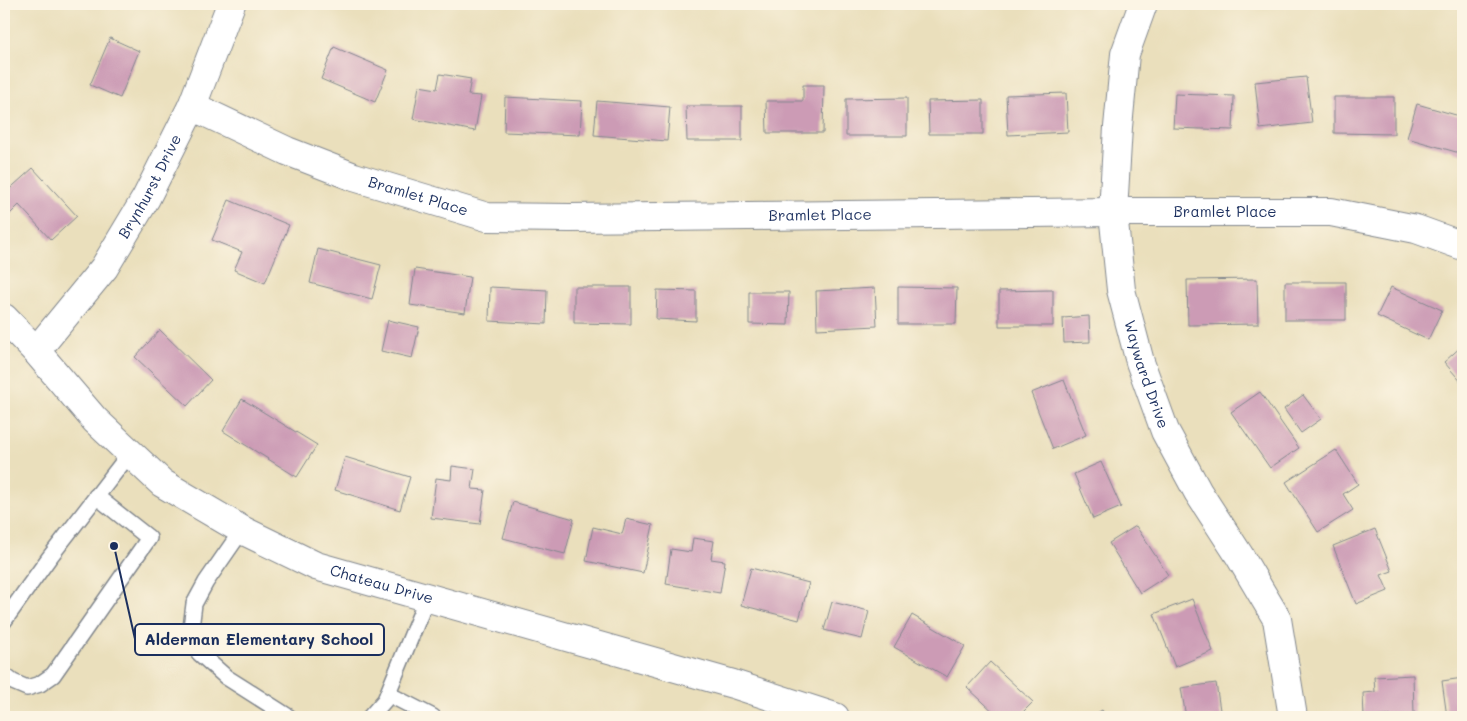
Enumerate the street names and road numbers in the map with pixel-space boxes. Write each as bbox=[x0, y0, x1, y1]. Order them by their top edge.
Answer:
street label: Brynhurst Drive bbox=[113, 131, 185, 242]
street label: Bramlet Place bbox=[366, 171, 471, 220]
street label: Bramlet Place bbox=[1174, 201, 1277, 221]
street label: Bramlet Place bbox=[768, 204, 872, 225]
street label: Wayward Drive bbox=[1120, 318, 1174, 431]
street label: Chateau Drive bbox=[328, 559, 436, 608]

